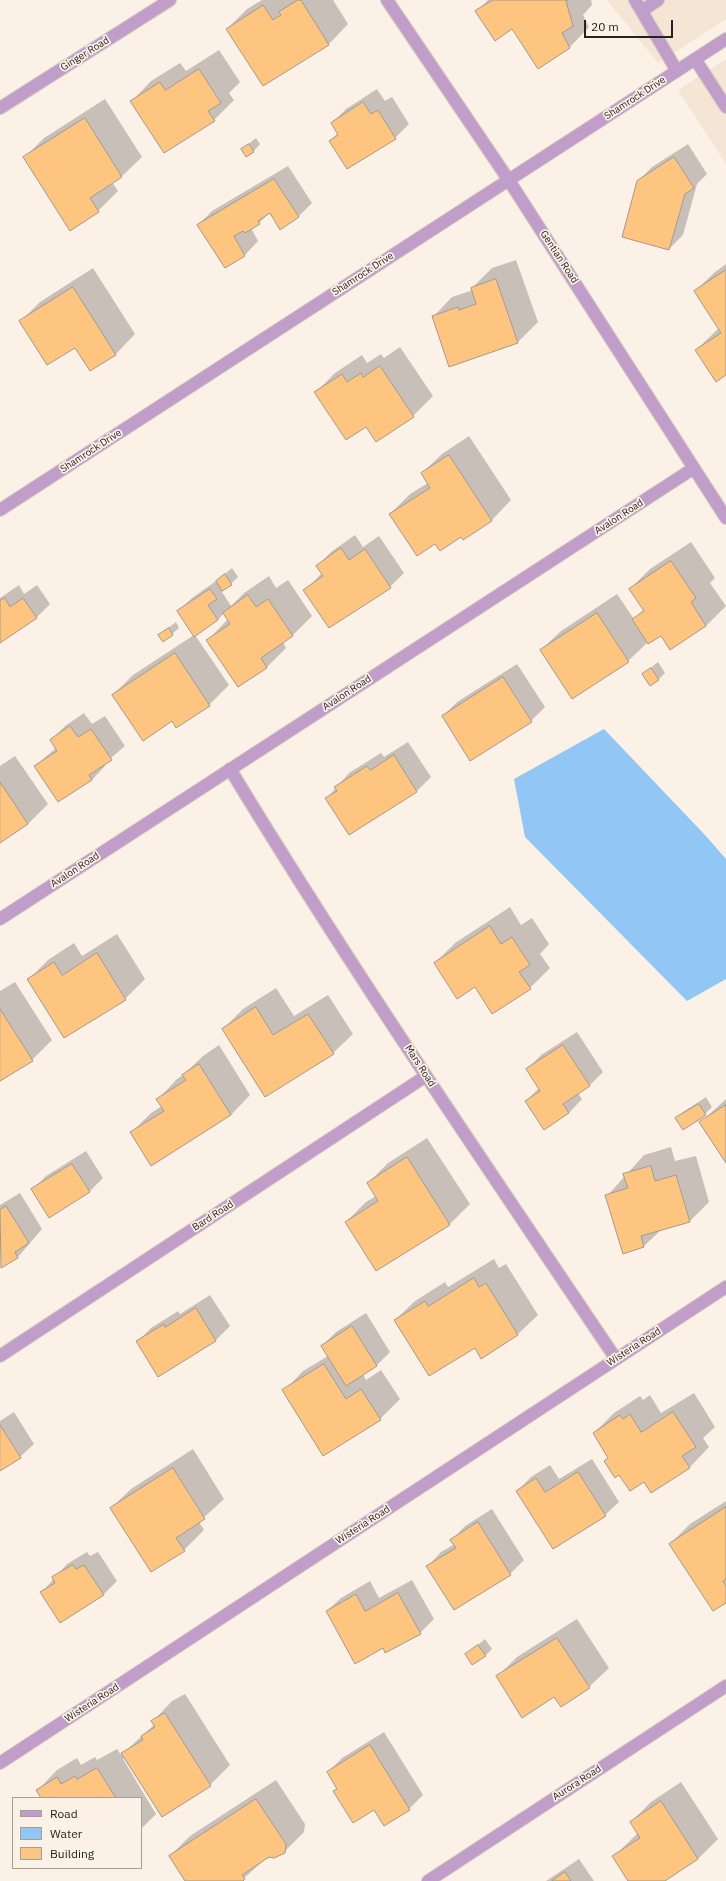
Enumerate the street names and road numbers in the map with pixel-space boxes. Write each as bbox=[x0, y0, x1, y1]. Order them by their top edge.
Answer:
street label: Ginger Road bbox=[59, 34, 111, 74]
street label: Shamrock Drive bbox=[602, 74, 668, 122]
street label: Gentian Road bbox=[537, 228, 581, 286]
street label: Shamrock Drive bbox=[330, 250, 396, 298]
street label: Shamrock Drive bbox=[58, 427, 124, 475]
street label: Avalon Road bbox=[592, 497, 646, 537]
street label: Avalon Road bbox=[320, 673, 374, 713]
street label: Avalon Road bbox=[48, 850, 102, 890]
street label: Mars Road bbox=[402, 1043, 438, 1089]
street label: Bard Road bbox=[190, 1198, 236, 1234]
street label: Wisteria Road bbox=[605, 1325, 663, 1369]
street label: Wisteria Road bbox=[334, 1503, 392, 1547]
street label: Wisteria Road bbox=[63, 1681, 121, 1725]
street label: Aurora Road bbox=[550, 1763, 604, 1803]

